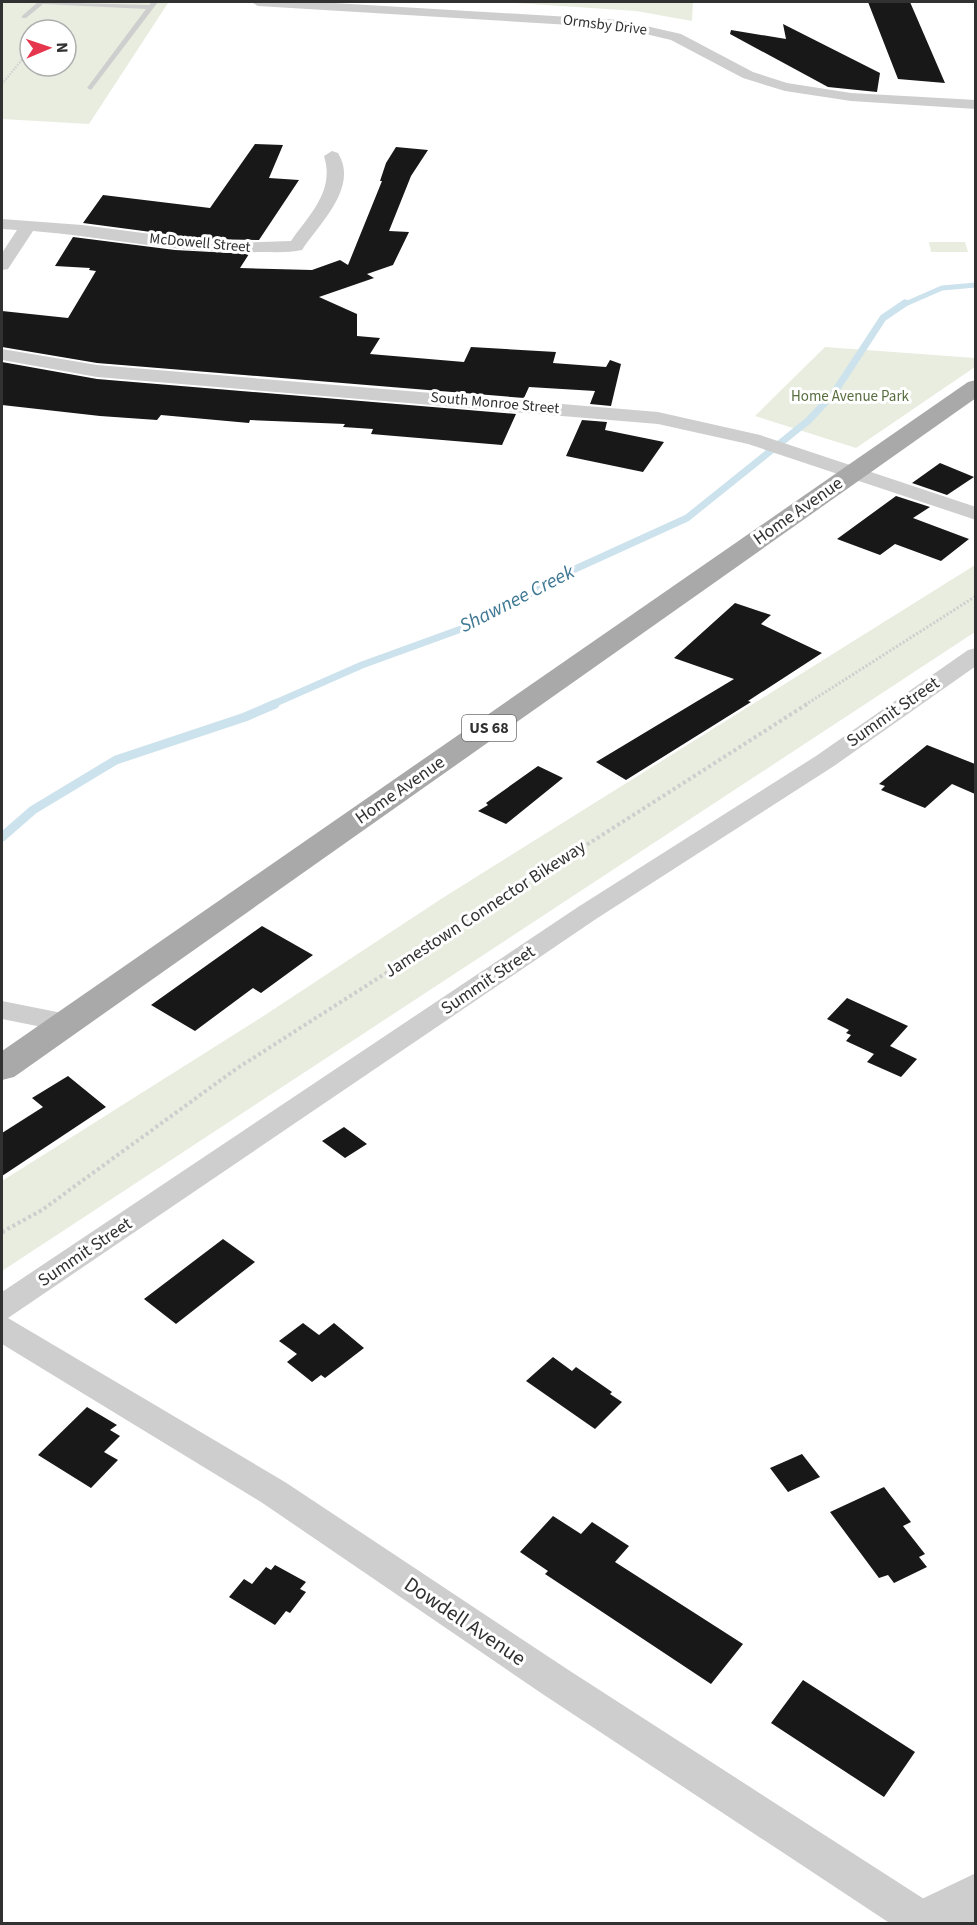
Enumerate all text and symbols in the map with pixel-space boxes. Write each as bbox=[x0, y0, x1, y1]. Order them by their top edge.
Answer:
street label: Ormsby Drive bbox=[562, 9, 648, 41]
north arrow bbox=[18, 18, 78, 78]
text: N bbox=[51, 42, 73, 53]
street label: McDowell Street bbox=[149, 228, 251, 258]
park label: Home Avenue Park bbox=[791, 386, 910, 407]
street label: South Monroe Street bbox=[430, 387, 560, 419]
street label: Home Avenue bbox=[748, 471, 848, 551]
water label: Shawnee Creek bbox=[455, 558, 580, 640]
street label: Summit Street bbox=[841, 671, 945, 753]
road number: US 68 bbox=[462, 715, 516, 741]
street label: Home Avenue bbox=[350, 750, 450, 830]
street label: Jamestown Connector Bikeway bbox=[379, 834, 591, 984]
street label: Summit Street bbox=[436, 939, 540, 1021]
street label: Summit Street bbox=[33, 1211, 137, 1293]
street label: Dowdell Avenue bbox=[398, 1569, 532, 1673]

